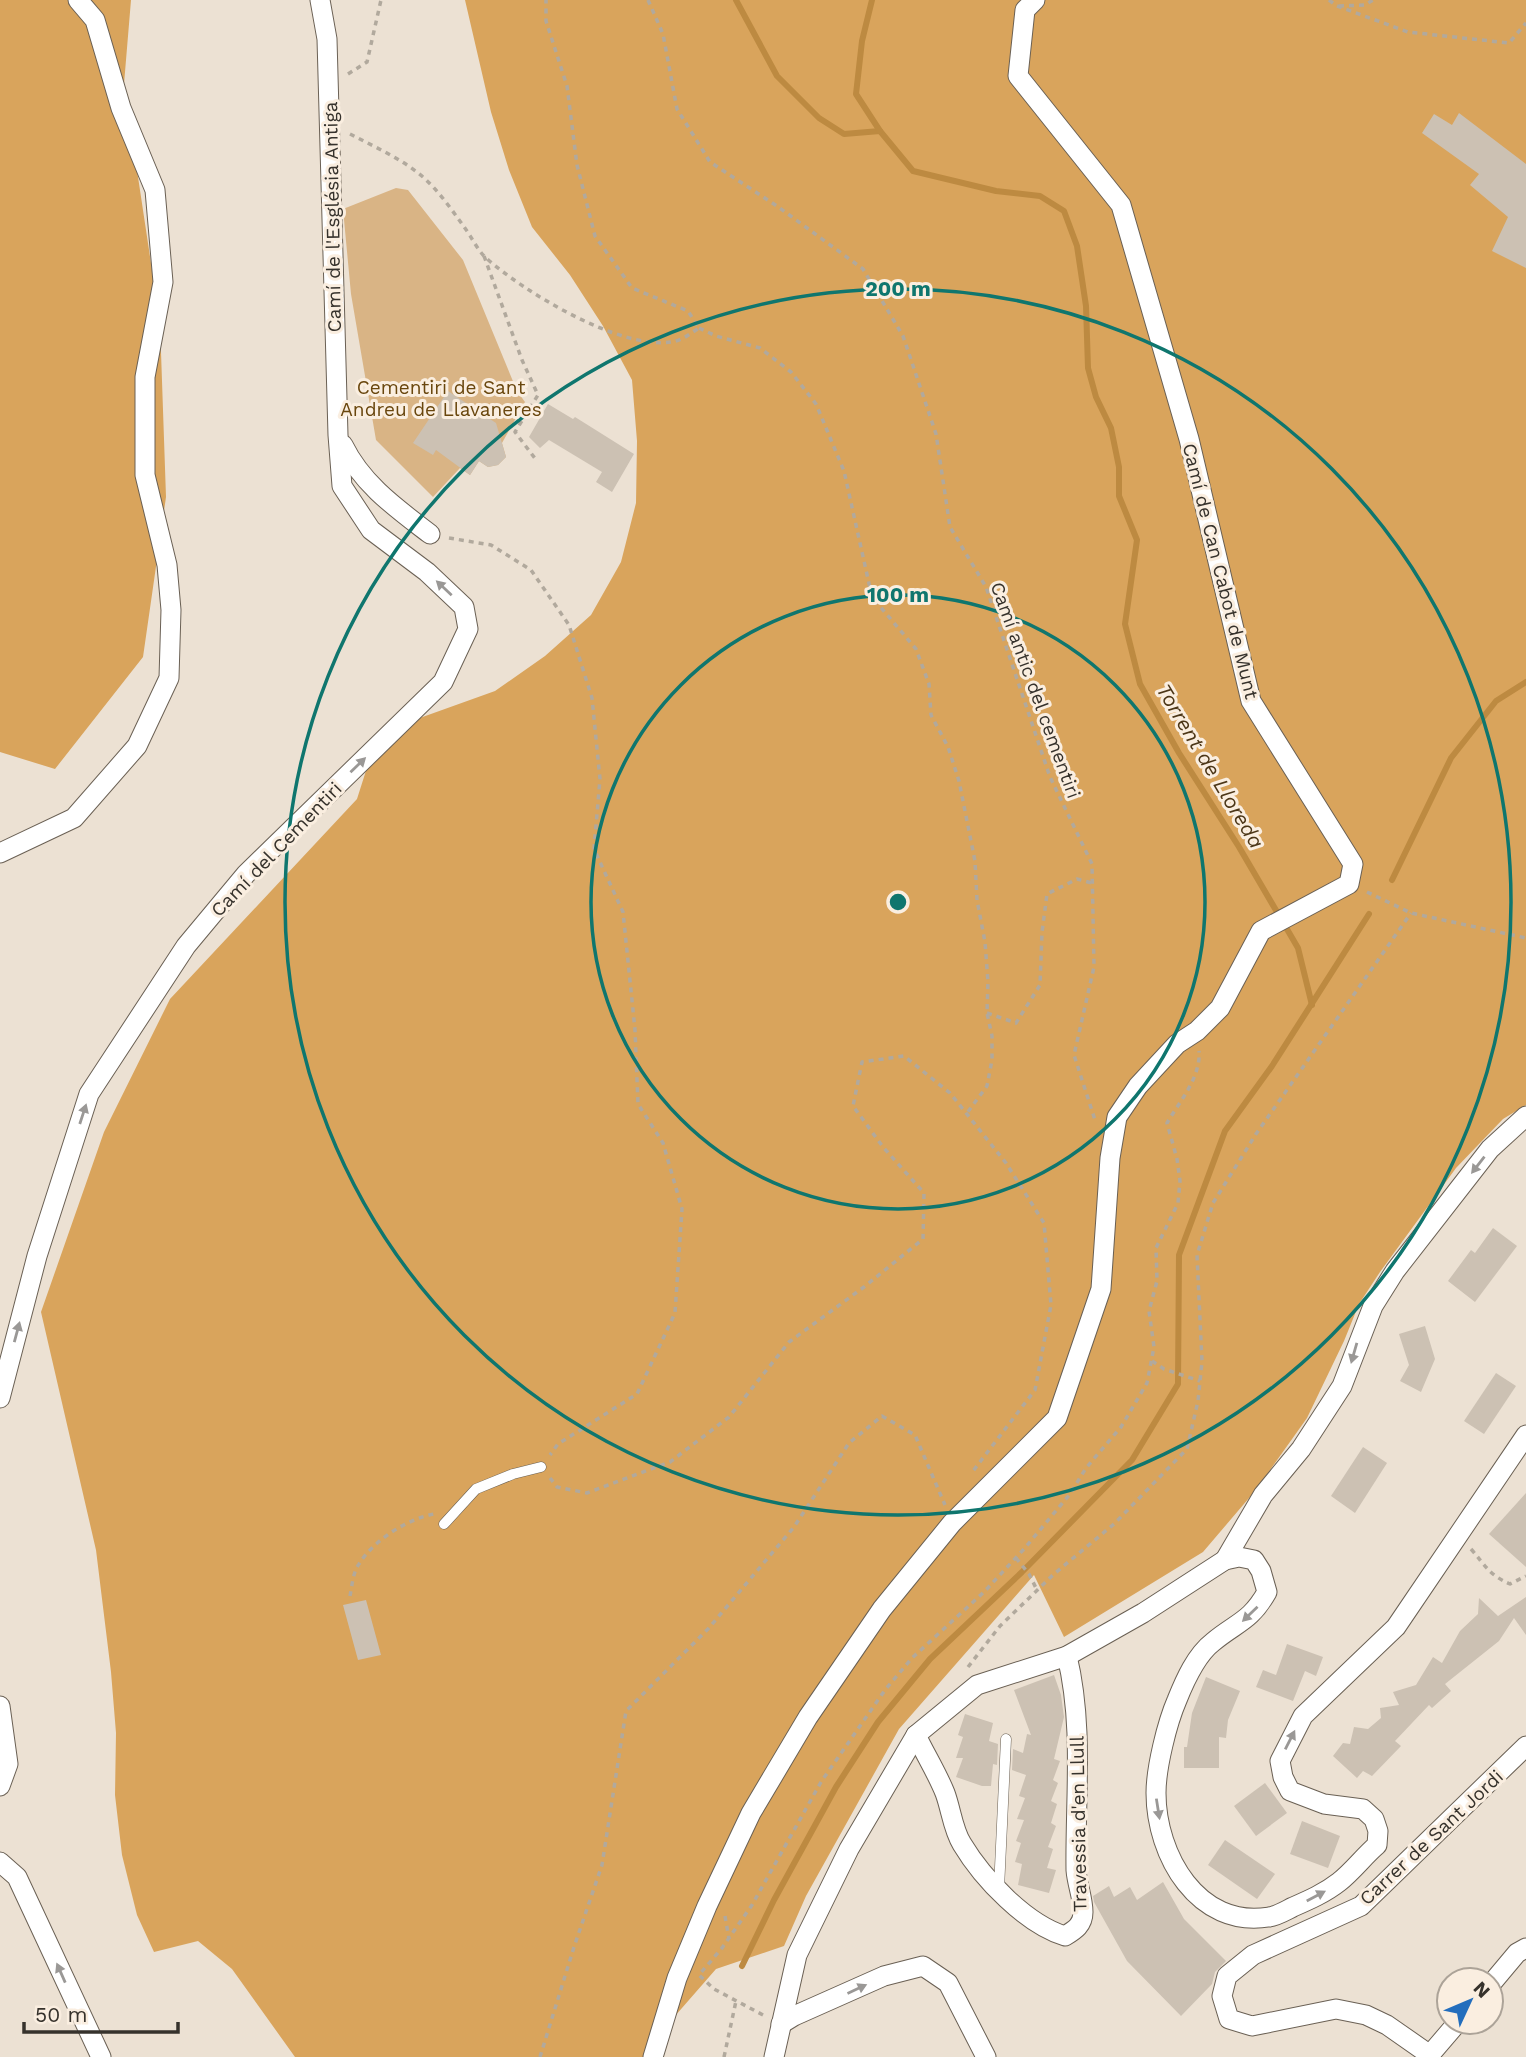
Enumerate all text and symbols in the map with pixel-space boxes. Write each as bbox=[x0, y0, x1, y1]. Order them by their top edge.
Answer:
street label: Camí de l'Església Antiga bbox=[319, 101, 346, 333]
text: 200 m bbox=[865, 276, 931, 301]
park label: Cementiri de Sant Andreu de Llavaneres bbox=[340, 376, 542, 421]
street label: Camí de Can Cabot de Munt bbox=[1178, 441, 1263, 701]
street label: Camí antic del cementiri bbox=[986, 579, 1085, 802]
one-way arrow bbox=[435, 580, 453, 596]
text: 100 m bbox=[867, 582, 929, 607]
water label: Torrent de Lloreda bbox=[1151, 679, 1269, 853]
one-way arrow bbox=[349, 757, 366, 773]
street label: Camí del Cementiri bbox=[206, 777, 347, 922]
centre of rings bbox=[886, 890, 910, 914]
one-way arrow bbox=[78, 1103, 89, 1124]
one-way arrow bbox=[1471, 1155, 1486, 1173]
one-way arrow bbox=[12, 1321, 23, 1343]
one-way arrow bbox=[1348, 1342, 1359, 1364]
one-way arrow bbox=[1242, 1606, 1259, 1623]
one-way arrow bbox=[1284, 1730, 1295, 1750]
street label: Travessia d'en Llull bbox=[1065, 1735, 1092, 1912]
street label: Carrer de Sant Jordi bbox=[1355, 1765, 1508, 1910]
one-way arrow bbox=[1153, 1798, 1164, 1820]
one-way arrow bbox=[1306, 1890, 1326, 1901]
one-way arrow bbox=[55, 1963, 67, 1983]
north arrow bbox=[1435, 1966, 1505, 2036]
text: N bbox=[1469, 1976, 1495, 2003]
one-way arrow bbox=[847, 1983, 867, 1995]
scale bar bbox=[24, 1990, 178, 2034]
text: 50 m bbox=[35, 2002, 87, 2027]

